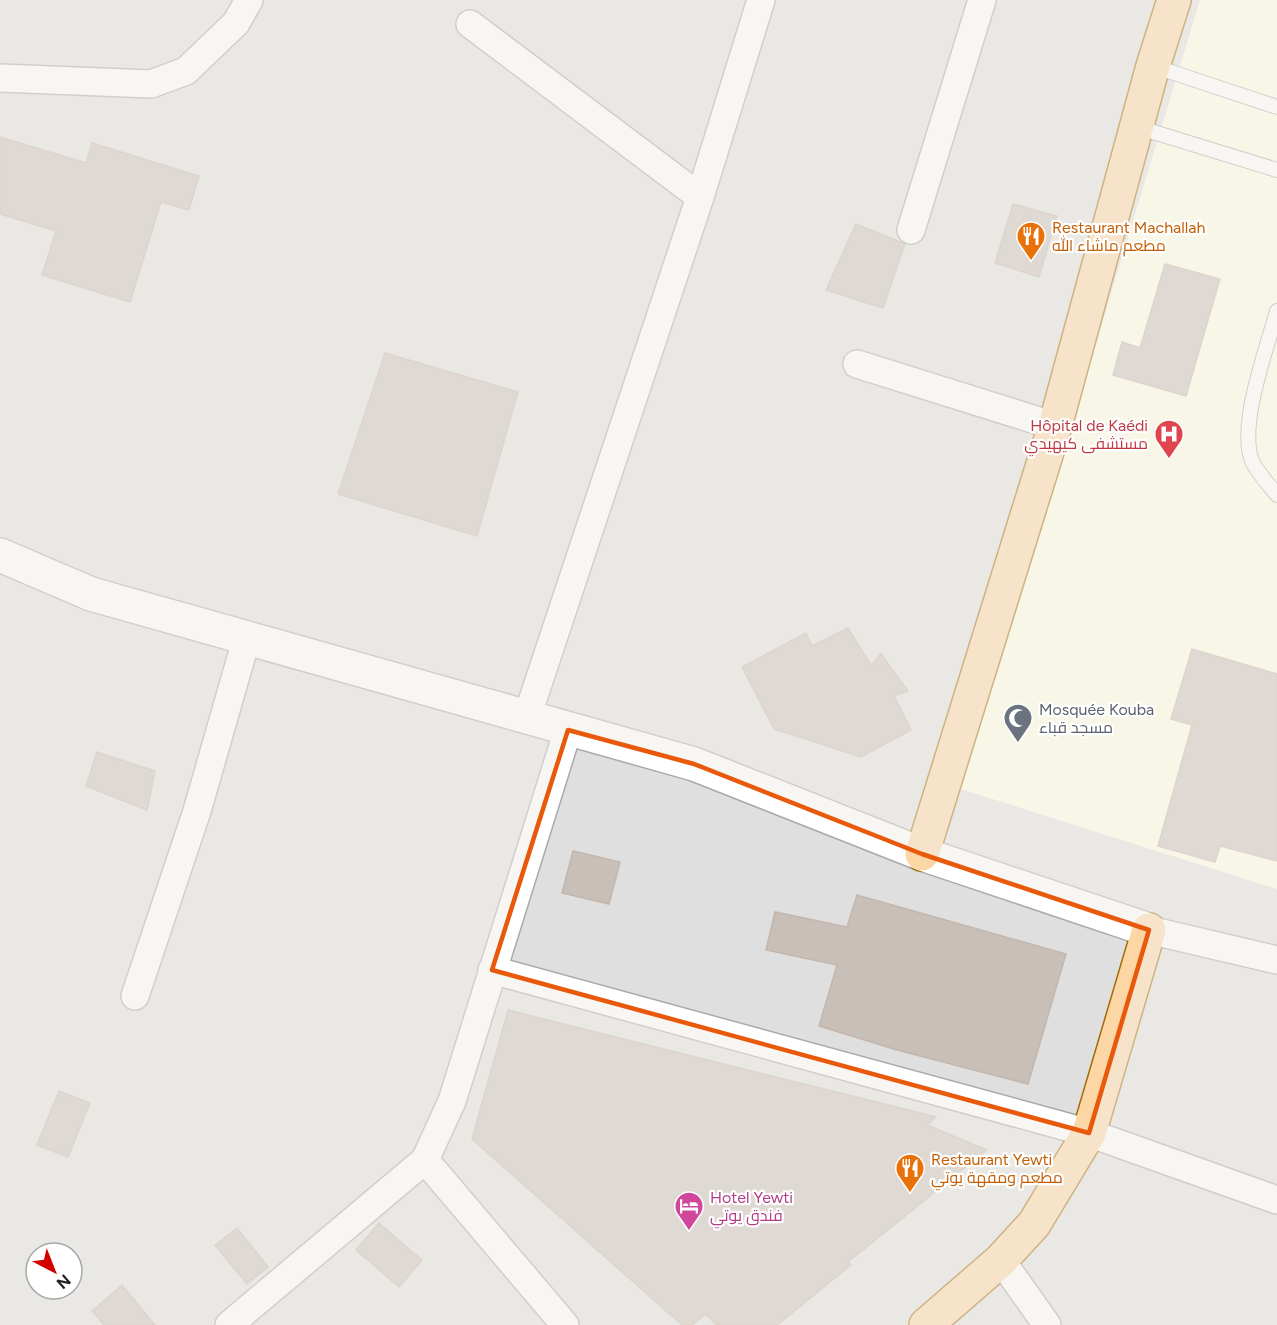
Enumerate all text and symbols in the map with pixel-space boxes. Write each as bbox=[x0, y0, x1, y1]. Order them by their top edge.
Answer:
place label: Restaurant Machallah مطعم ماشاء الله bbox=[1052, 218, 1205, 257]
restaurant icon: Restaurant Machallah مطعم ماشاء الله bbox=[1015, 220, 1047, 262]
place label: Hôpital de Kaédi مستشفى كيهيدي bbox=[1024, 416, 1148, 457]
hospital icon: Hôpital de Kaédi مستشفى كيهيدي bbox=[1153, 418, 1185, 460]
place label: Mosquée Kouba مسجد قباء bbox=[1039, 700, 1154, 737]
mosque icon: Mosquée Kouba مسجد قباء bbox=[1002, 702, 1034, 744]
place label: Restaurant Yewti مطعم ومقهة يوتي bbox=[931, 1150, 1063, 1191]
restaurant icon: Restaurant Yewti مطعم ومقهة يوتي bbox=[894, 1152, 926, 1194]
place label: Hotel Yewti فندق يوتي bbox=[710, 1188, 793, 1229]
hotel icon: Hotel Yewti فندق يوتي bbox=[673, 1190, 705, 1232]
north arrow bbox=[24, 1241, 84, 1301]
text: N bbox=[53, 1271, 75, 1293]

